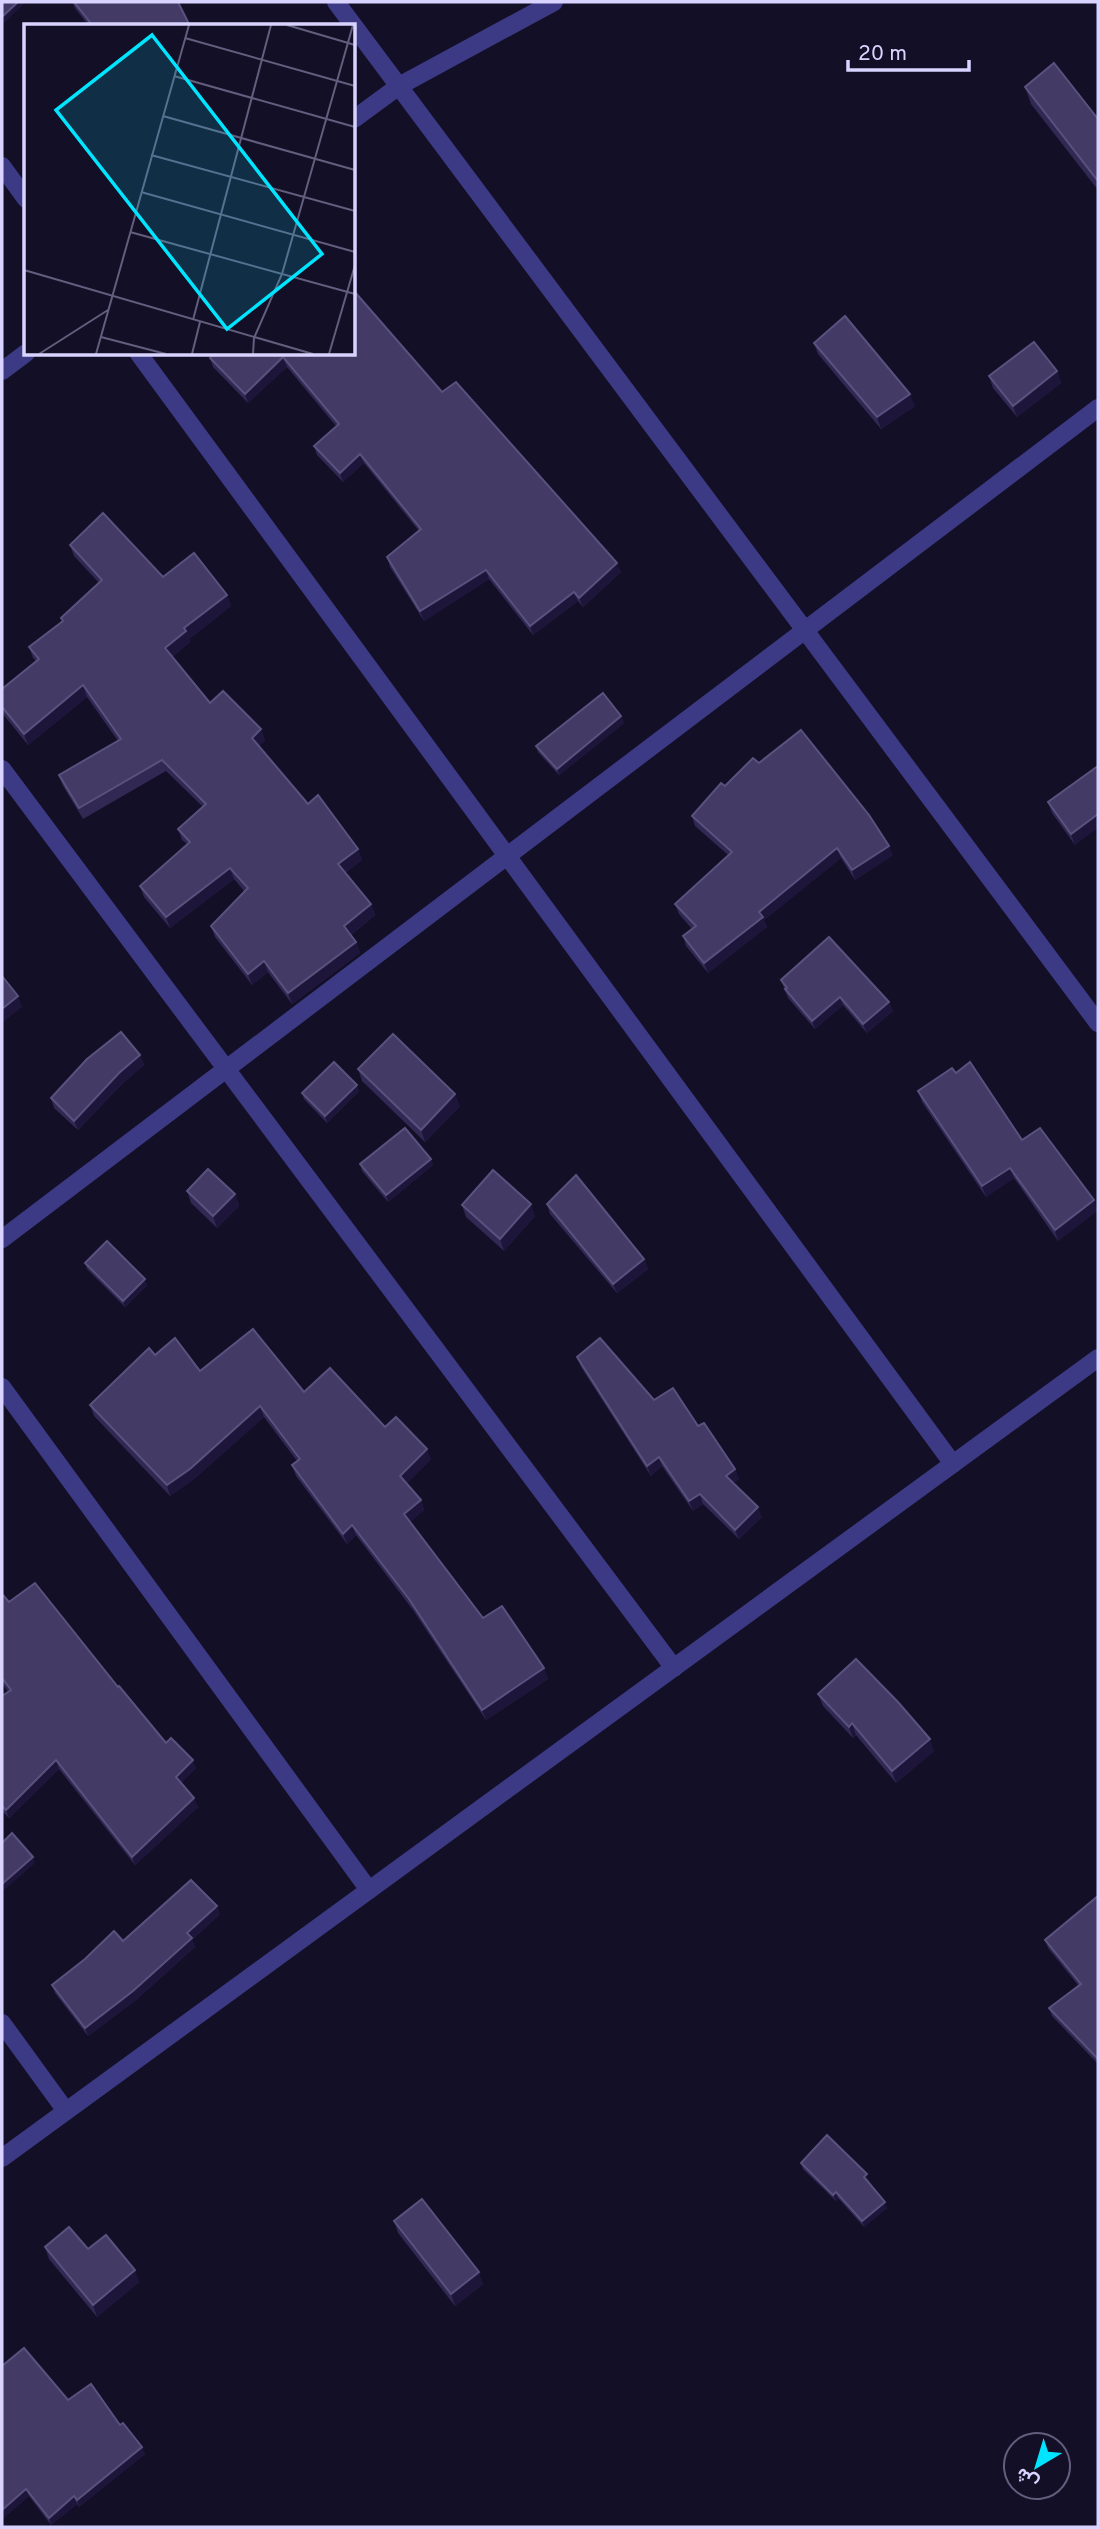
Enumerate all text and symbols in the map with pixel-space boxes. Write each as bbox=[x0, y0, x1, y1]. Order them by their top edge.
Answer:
inset map bbox=[24, 24, 355, 355]
scale bar bbox=[848, 28, 969, 72]
text: 20 m bbox=[858, 41, 907, 68]
north arrow bbox=[1002, 2431, 1072, 2501]
text: ش bbox=[1011, 2461, 1044, 2494]

